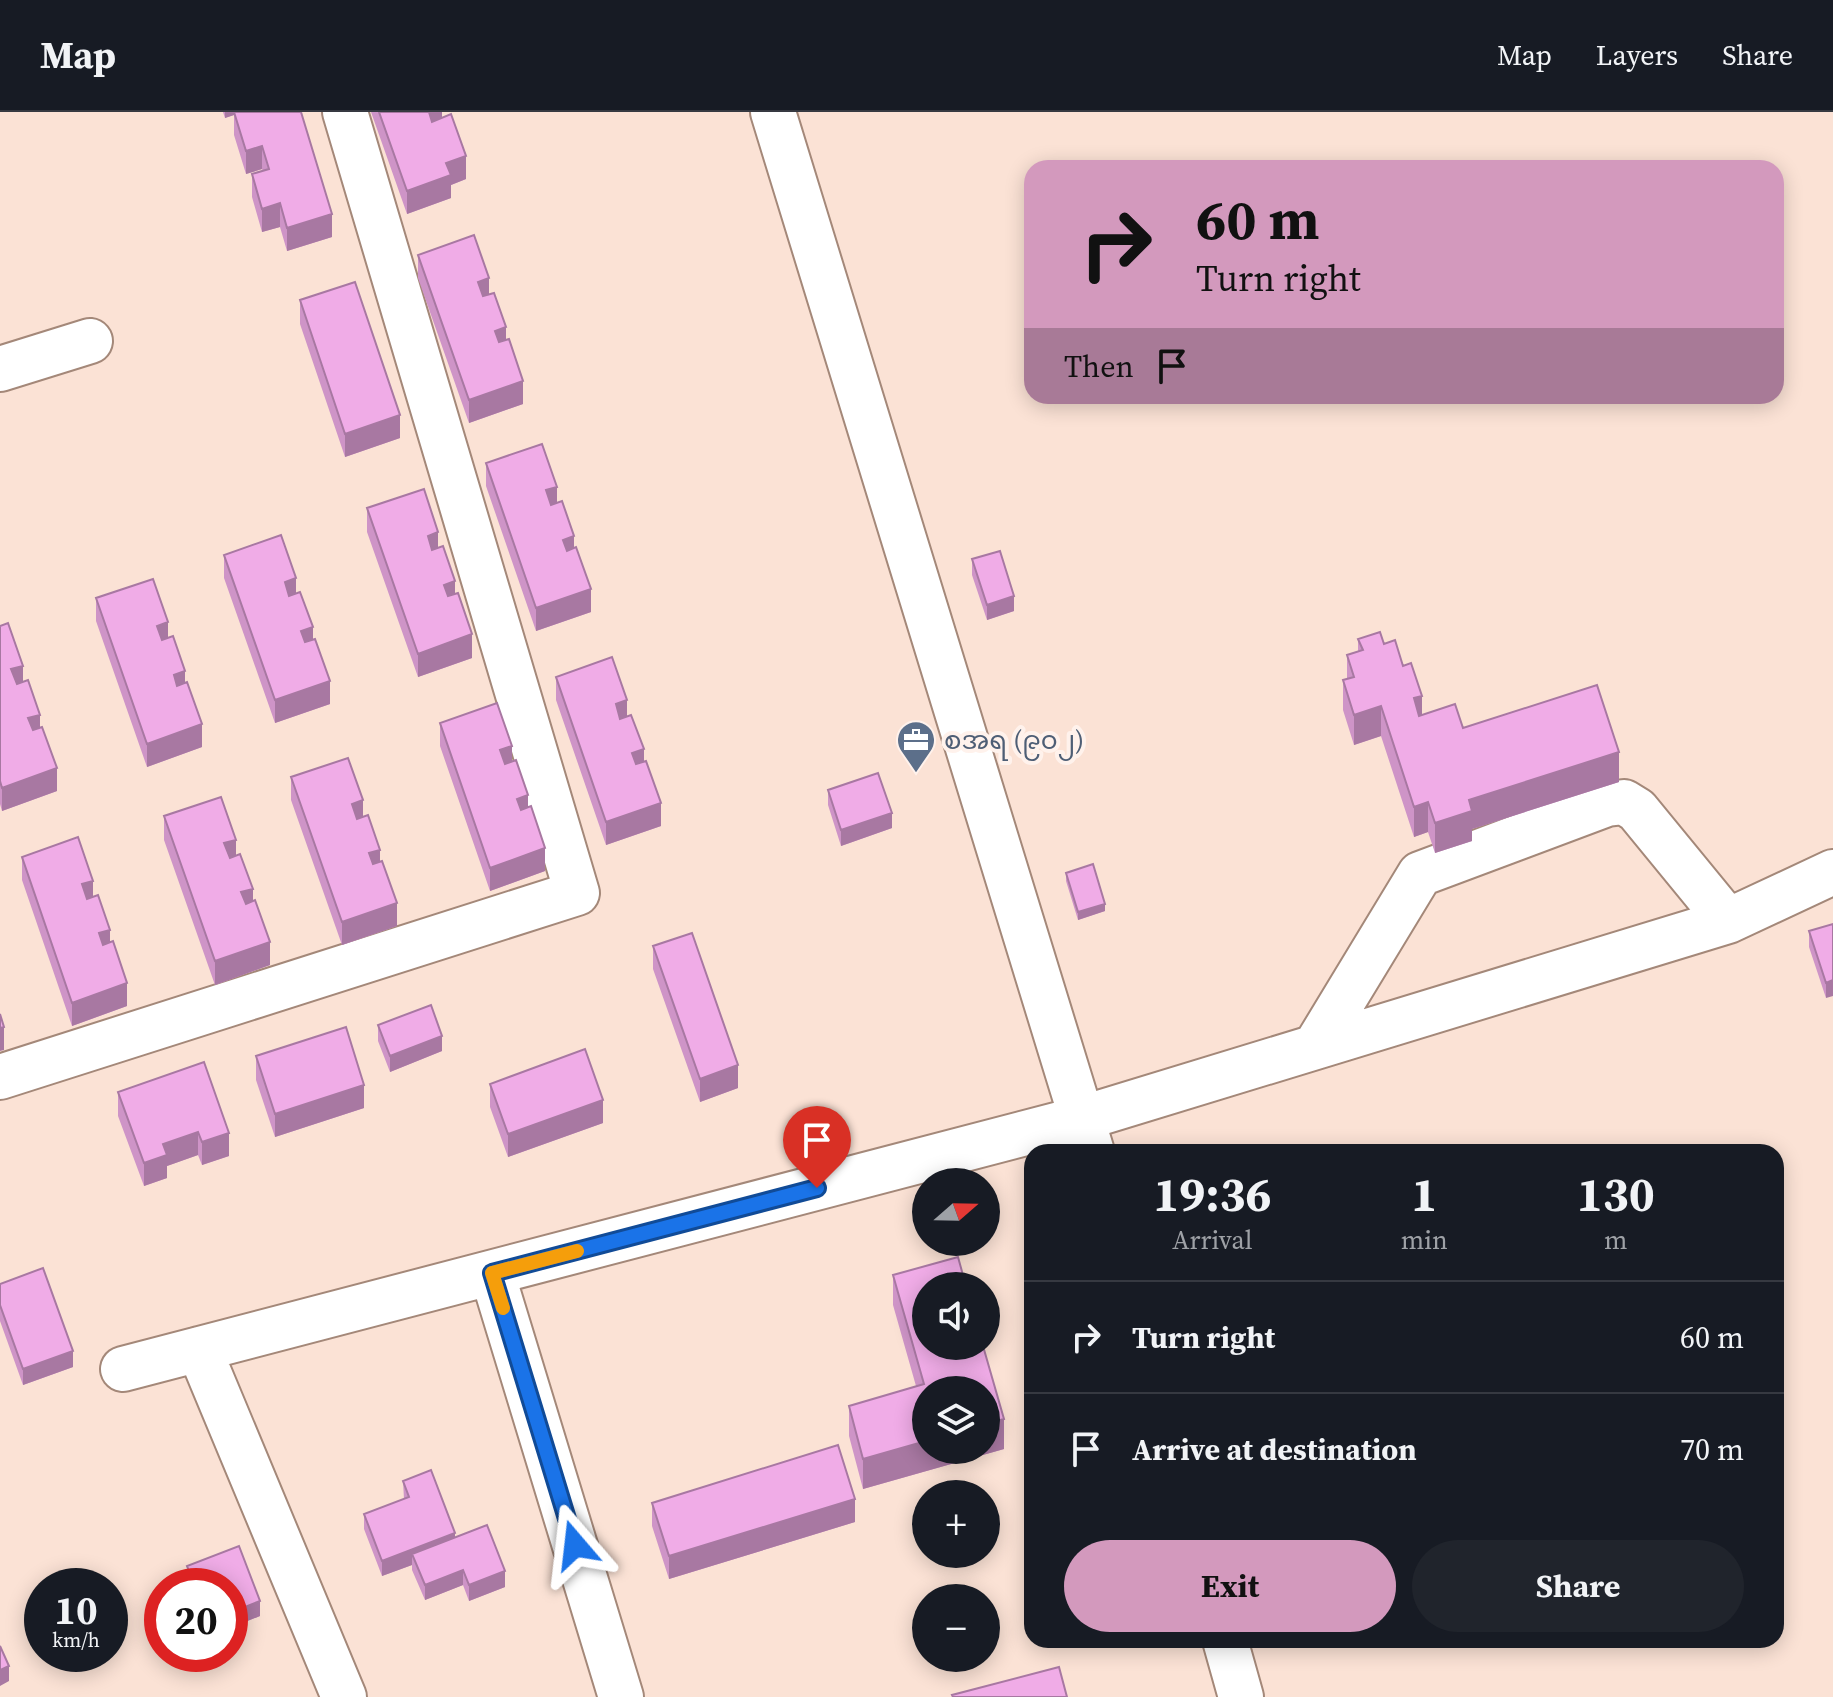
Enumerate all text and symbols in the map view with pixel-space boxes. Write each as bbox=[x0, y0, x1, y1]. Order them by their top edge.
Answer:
text: Map bbox=[40, 29, 116, 81]
text: Map bbox=[1497, 36, 1552, 74]
text: Layers bbox=[1596, 36, 1678, 74]
text: Share bbox=[1722, 36, 1793, 74]
text: 60 m bbox=[1196, 181, 1319, 258]
icon: right bbox=[1064, 192, 1168, 296]
text: Turn right bbox=[1196, 254, 1361, 303]
icon: arrive bbox=[1150, 344, 1194, 388]
text: Then bbox=[1064, 346, 1134, 387]
office icon: စအရ (၉၀၂) bbox=[895, 719, 937, 774]
place label: စအရ (၉၀၂) bbox=[944, 722, 1084, 761]
pin bbox=[783, 1106, 851, 1188]
icon: arrive bbox=[795, 1118, 839, 1162]
text: 19:36 bbox=[1153, 1161, 1272, 1227]
text: 1 bbox=[1411, 1161, 1437, 1227]
text: 130 bbox=[1577, 1161, 1655, 1227]
north arrow bbox=[912, 1168, 1000, 1256]
map controls bbox=[912, 1168, 1000, 1672]
text: Arrival bbox=[1172, 1222, 1253, 1258]
text: min bbox=[1401, 1222, 1448, 1258]
text: m bbox=[1604, 1222, 1628, 1258]
button: sound bbox=[912, 1272, 1000, 1360]
icon: right bbox=[1064, 1315, 1108, 1359]
text: Turn right bbox=[1132, 1317, 1275, 1358]
text: 60 m bbox=[1680, 1317, 1744, 1358]
button: layers bbox=[912, 1376, 1000, 1464]
icon: arrive bbox=[1064, 1427, 1108, 1471]
text: Arrive at destination bbox=[1132, 1429, 1417, 1470]
text: 70 m bbox=[1680, 1429, 1744, 1470]
button: + bbox=[912, 1480, 1000, 1568]
position arrow bbox=[533, 1503, 617, 1587]
button: Exit bbox=[1064, 1540, 1396, 1632]
button: Share bbox=[1412, 1540, 1744, 1632]
speed limit sign: 20 bbox=[144, 1568, 248, 1672]
text: 10 bbox=[54, 1583, 98, 1637]
button: − bbox=[912, 1584, 1000, 1672]
text: km/h bbox=[52, 1626, 100, 1654]

